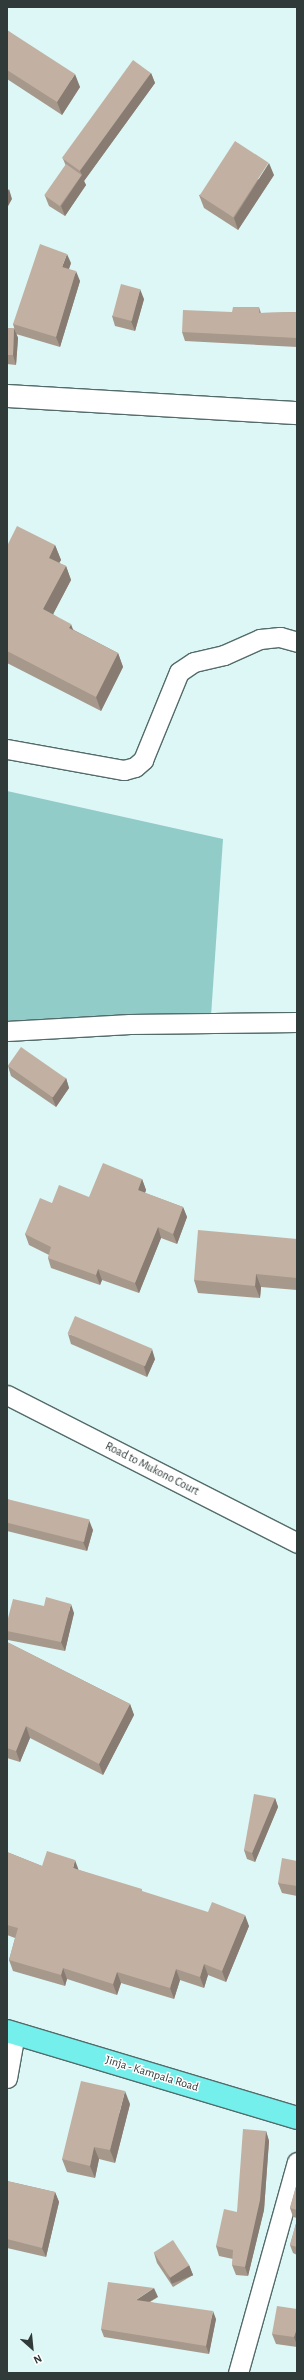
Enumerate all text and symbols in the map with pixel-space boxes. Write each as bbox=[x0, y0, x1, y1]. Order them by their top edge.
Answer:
street label: Road to Mukono Court bbox=[103, 1439, 201, 1499]
street label: Jinja - Kampala Road bbox=[104, 2053, 200, 2095]
north arrow bbox=[12, 2328, 52, 2368]
text: N bbox=[32, 2352, 44, 2366]

